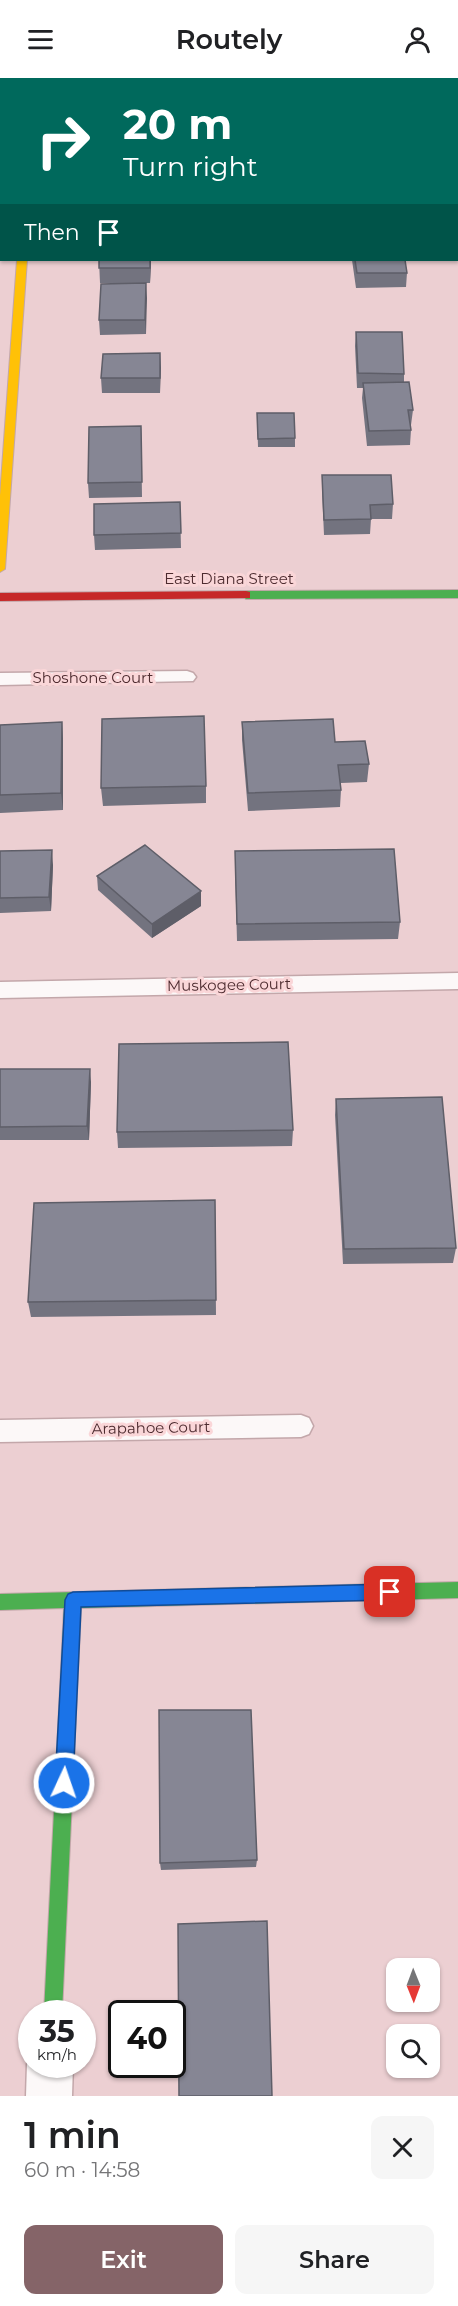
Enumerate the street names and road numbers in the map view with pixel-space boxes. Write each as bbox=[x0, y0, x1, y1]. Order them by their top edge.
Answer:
street label: East Diana Street bbox=[164, 569, 294, 588]
street label: Shoshone Court bbox=[33, 668, 153, 687]
street label: Muskogee Court bbox=[167, 974, 291, 995]
street label: Arapahoe Court bbox=[92, 1417, 210, 1438]

